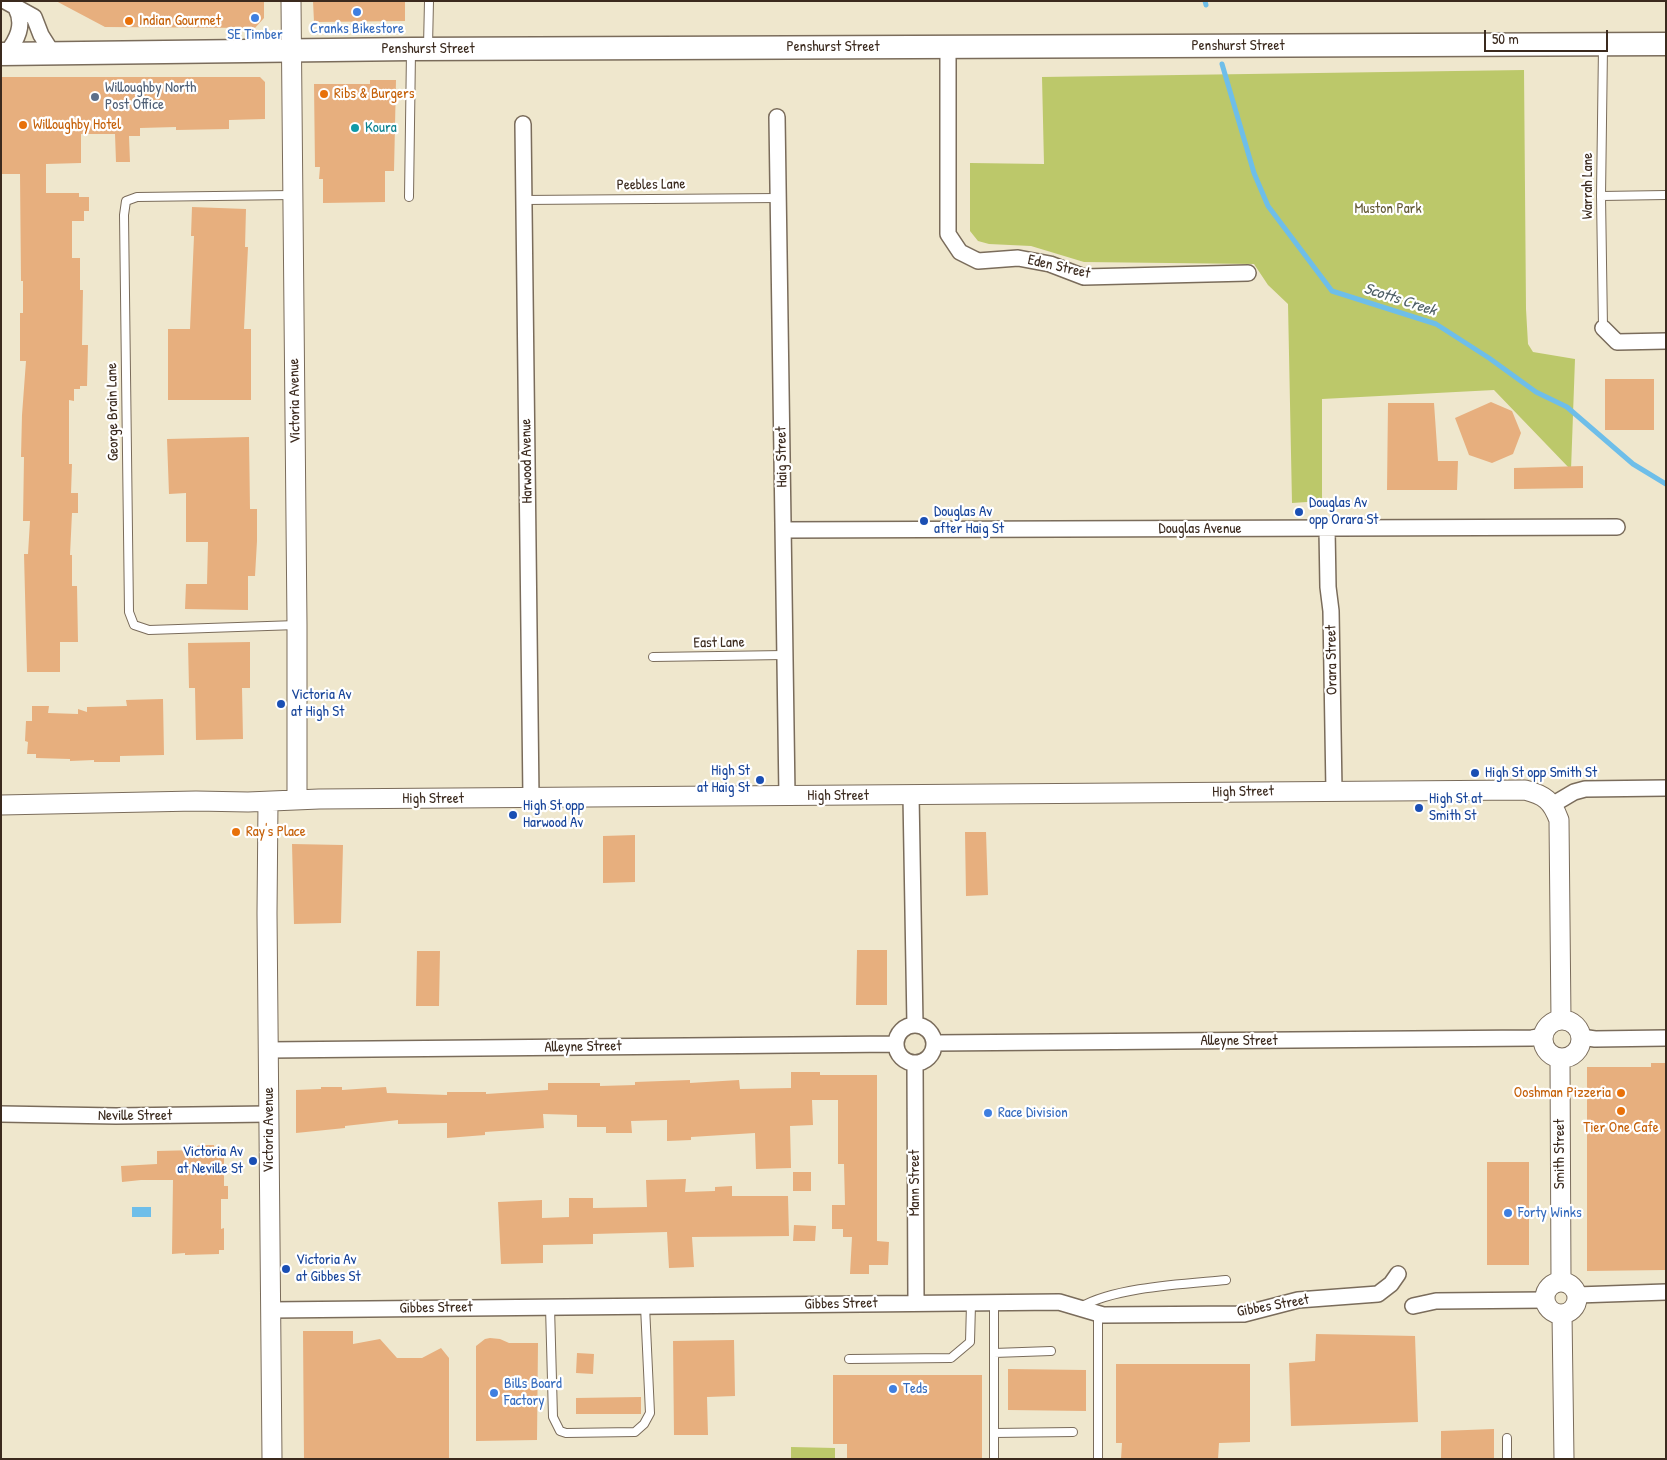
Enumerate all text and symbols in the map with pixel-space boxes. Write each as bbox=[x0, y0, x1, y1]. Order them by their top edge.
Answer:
marker: Cranks Bikestore bbox=[351, 6, 363, 18]
place label: Indian Gourmet bbox=[139, 12, 221, 30]
marker: SE Timber bbox=[249, 12, 261, 24]
marker: Indian Gourmet bbox=[123, 15, 135, 27]
place label: Cranks Bikestore bbox=[310, 20, 404, 38]
scale bar bbox=[1487, 20, 1611, 52]
place label: SE Timber bbox=[227, 26, 283, 44]
text: 50 m bbox=[1492, 28, 1519, 49]
street label: Penshurst Street bbox=[1191, 37, 1285, 55]
street label: Penshurst Street bbox=[786, 38, 880, 56]
street label: Penshurst Street bbox=[381, 40, 475, 58]
place label: Willoughby North Post Office bbox=[105, 79, 196, 114]
place label: Ribs & Burgers bbox=[334, 85, 415, 103]
marker: Ribs & Burgers bbox=[318, 88, 330, 100]
marker: Willoughby North Post Office bbox=[89, 91, 101, 103]
place label: Willoughby Hotel bbox=[33, 116, 121, 134]
marker: Willoughby Hotel bbox=[17, 119, 29, 131]
place label: Koura bbox=[365, 119, 397, 137]
marker: Koura bbox=[349, 122, 361, 134]
street label: Warrah Lane bbox=[1579, 153, 1597, 219]
street label: Peebles Lane bbox=[616, 175, 686, 195]
park label: Muston Park bbox=[1354, 200, 1422, 218]
street label: Eden Street bbox=[1026, 251, 1092, 283]
water label: Scotts Creek bbox=[1361, 279, 1439, 321]
street label: Victoria Avenue bbox=[285, 358, 305, 444]
street label: George Brain Lane bbox=[103, 363, 123, 461]
street label: Harwood Avenue bbox=[517, 418, 537, 504]
street label: Haig Street bbox=[772, 426, 792, 488]
place label: Douglas Av opp Orara St bbox=[1309, 494, 1378, 529]
place label: Douglas Av after Haig St bbox=[934, 503, 1004, 538]
marker: Douglas Av opp Orara St bbox=[1293, 506, 1305, 518]
marker: Douglas Av after Haig St bbox=[918, 515, 930, 527]
street label: Douglas Avenue bbox=[1159, 520, 1241, 538]
street label: Orara Street bbox=[1322, 625, 1342, 695]
street label: East Lane bbox=[693, 634, 745, 652]
place label: Victoria Av at High St bbox=[291, 686, 352, 721]
marker: Victoria Av at High St bbox=[275, 698, 287, 710]
place label: High St at Haig St bbox=[697, 762, 750, 797]
place label: High St opp Smith St bbox=[1485, 764, 1597, 782]
marker: High St opp Smith St bbox=[1469, 767, 1481, 779]
marker: High St at Haig St bbox=[754, 774, 766, 786]
street label: High Street bbox=[1212, 782, 1274, 802]
street label: High Street bbox=[807, 787, 869, 805]
street label: High Street bbox=[402, 790, 464, 808]
place label: High St at Smith St bbox=[1429, 790, 1482, 825]
place label: High St opp Harwood Av bbox=[523, 797, 584, 832]
marker: High St at Smith St bbox=[1413, 802, 1425, 814]
marker: High St opp Harwood Av bbox=[507, 809, 519, 821]
place label: Ray's Place bbox=[246, 823, 306, 841]
marker: Ray's Place bbox=[230, 826, 242, 838]
street label: Alleyne Street bbox=[1200, 1032, 1278, 1050]
street label: Alleyne Street bbox=[544, 1037, 622, 1057]
place label: Ooshman Pizzeria bbox=[1514, 1084, 1611, 1102]
street label: Victoria Avenue bbox=[260, 1087, 278, 1173]
marker: Ooshman Pizzeria bbox=[1615, 1087, 1627, 1099]
place label: Race Division bbox=[998, 1104, 1068, 1122]
marker: Tier One Cafe bbox=[1615, 1105, 1627, 1117]
street label: Neville Street bbox=[98, 1107, 172, 1125]
marker: Race Division bbox=[982, 1107, 994, 1119]
street label: Smith Street bbox=[1551, 1119, 1569, 1189]
place label: Tier One Cafe bbox=[1583, 1119, 1659, 1137]
place label: Victoria Av at Neville St bbox=[177, 1143, 243, 1178]
street label: Mann Street bbox=[906, 1150, 924, 1216]
marker: Victoria Av at Neville St bbox=[247, 1155, 259, 1167]
place label: Forty Winks bbox=[1518, 1204, 1582, 1222]
marker: Forty Winks bbox=[1502, 1207, 1514, 1219]
place label: Victoria Av at Gibbes St bbox=[296, 1251, 361, 1286]
marker: Victoria Av at Gibbes St bbox=[280, 1263, 292, 1275]
street label: Gibbes Street bbox=[1235, 1291, 1311, 1321]
street label: Gibbes Street bbox=[804, 1294, 878, 1314]
street label: Gibbes Street bbox=[399, 1298, 473, 1318]
place label: Bills Board Factory bbox=[504, 1375, 562, 1410]
place label: Teds bbox=[903, 1380, 928, 1398]
marker: Teds bbox=[887, 1383, 899, 1395]
marker: Bills Board Factory bbox=[488, 1387, 500, 1399]

